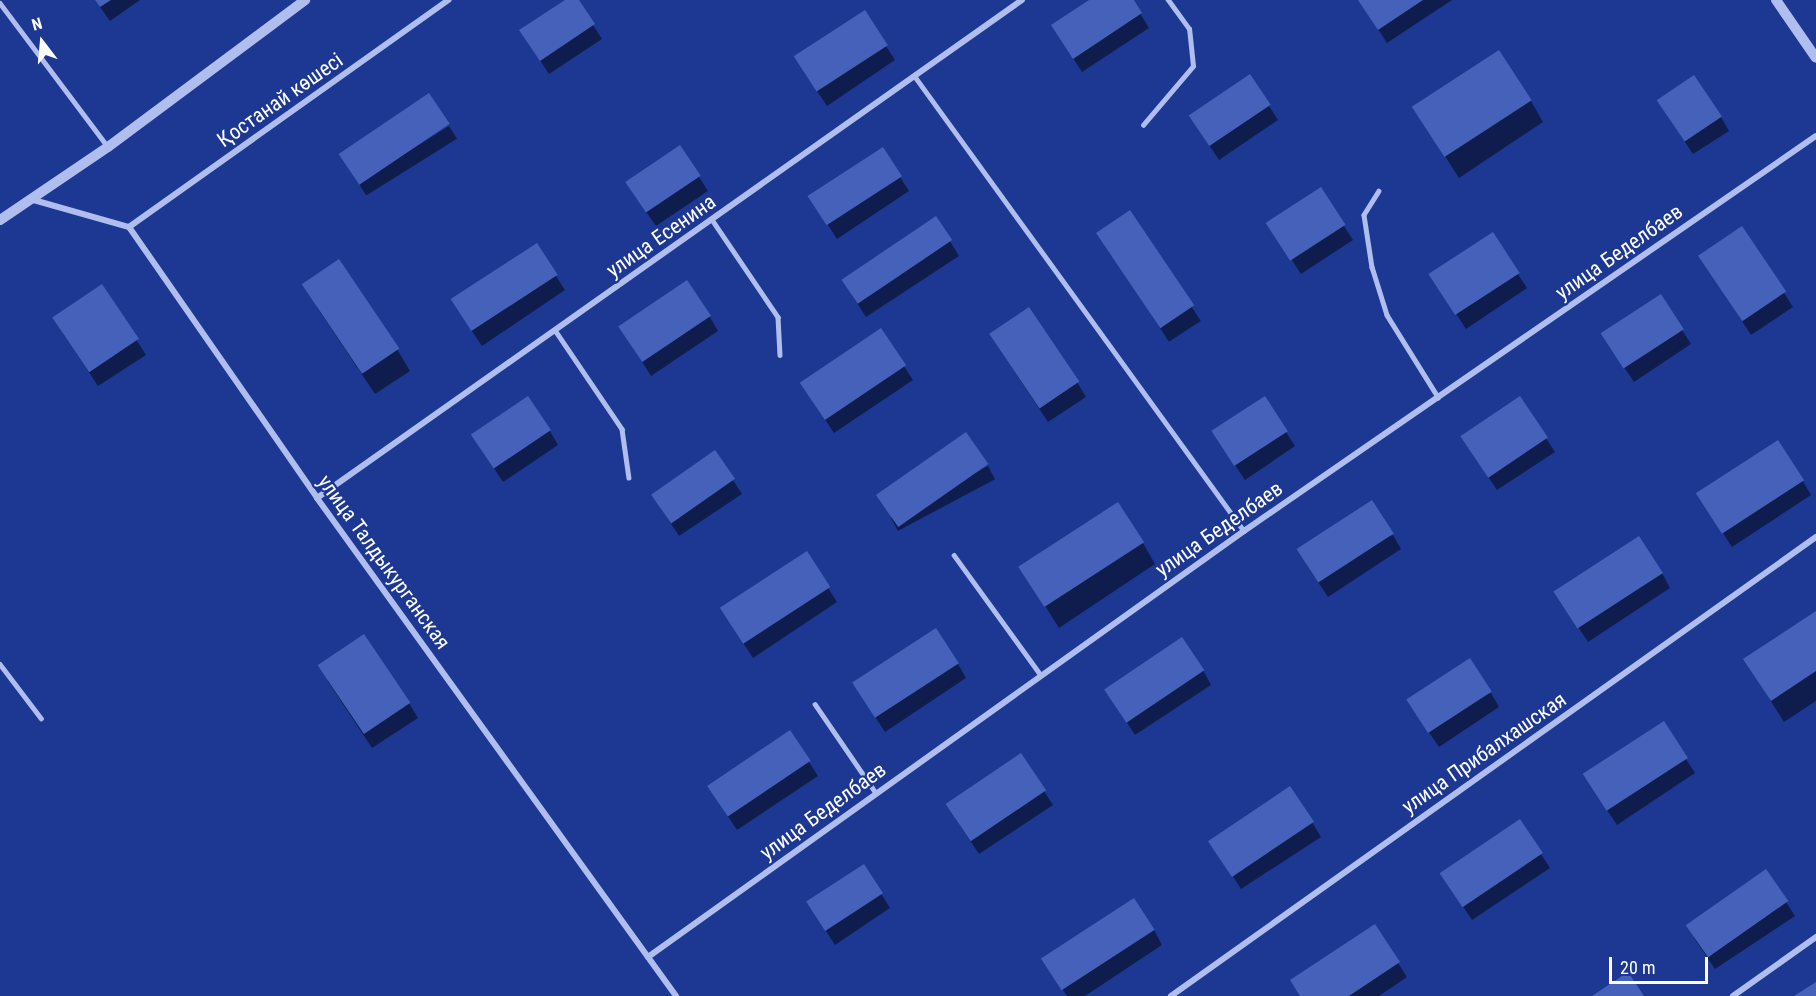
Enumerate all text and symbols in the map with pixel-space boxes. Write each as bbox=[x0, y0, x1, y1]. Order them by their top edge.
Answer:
north arrow bbox=[12, 12, 72, 72]
text: N bbox=[30, 14, 44, 35]
street label: Қостанай көшесі bbox=[212, 47, 348, 153]
street label: улица Есенина bbox=[602, 189, 720, 283]
street label: улица Беделбаев bbox=[1551, 199, 1687, 305]
street label: улица Талдыкурганская bbox=[312, 470, 456, 654]
street label: улица Беделбаев bbox=[1151, 476, 1287, 582]
street label: улица Прибалхашская bbox=[1397, 687, 1571, 819]
street label: улица Беделбаев bbox=[755, 757, 891, 865]
scale bar bbox=[1612, 945, 1711, 983]
text: 20 m bbox=[1620, 957, 1655, 978]

